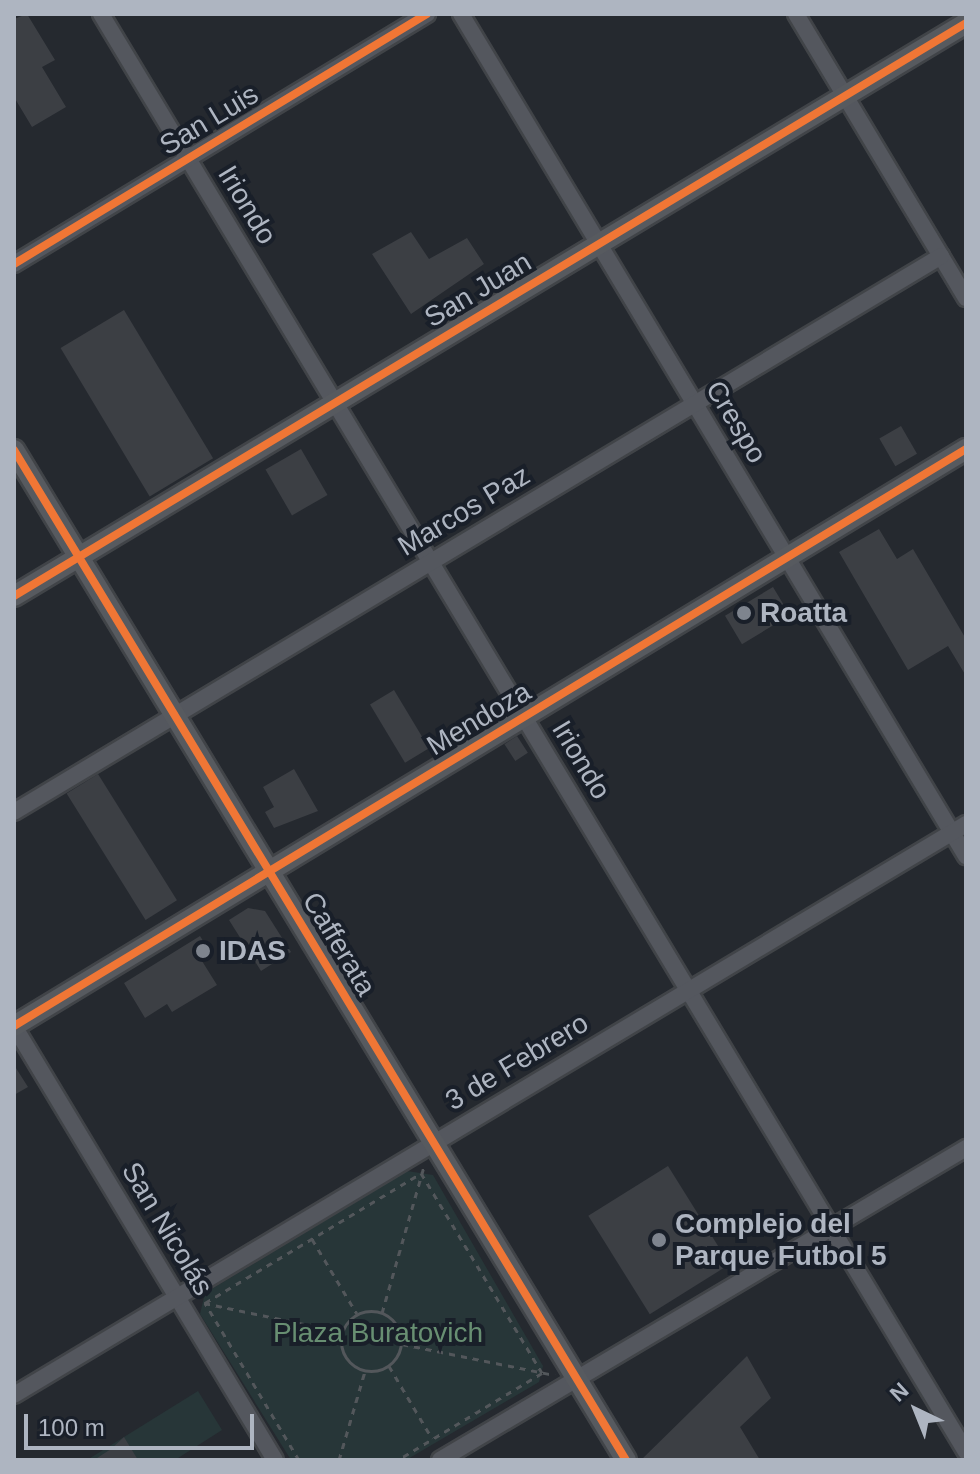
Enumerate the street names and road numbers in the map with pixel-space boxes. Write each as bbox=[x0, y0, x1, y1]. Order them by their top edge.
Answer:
street label: San Luis bbox=[154, 78, 264, 162]
street label: Iriondo bbox=[211, 160, 283, 250]
street label: San Juan bbox=[419, 245, 537, 335]
street label: Crespo bbox=[698, 375, 774, 469]
street label: Marcos Paz bbox=[392, 459, 536, 563]
street label: Mendoza bbox=[421, 675, 537, 763]
street label: Iriondo bbox=[545, 715, 617, 805]
street label: Cafferata bbox=[295, 886, 383, 1002]
street label: 3 de Febrero bbox=[440, 1006, 594, 1118]
street label: San Nicolás bbox=[114, 1156, 220, 1302]

